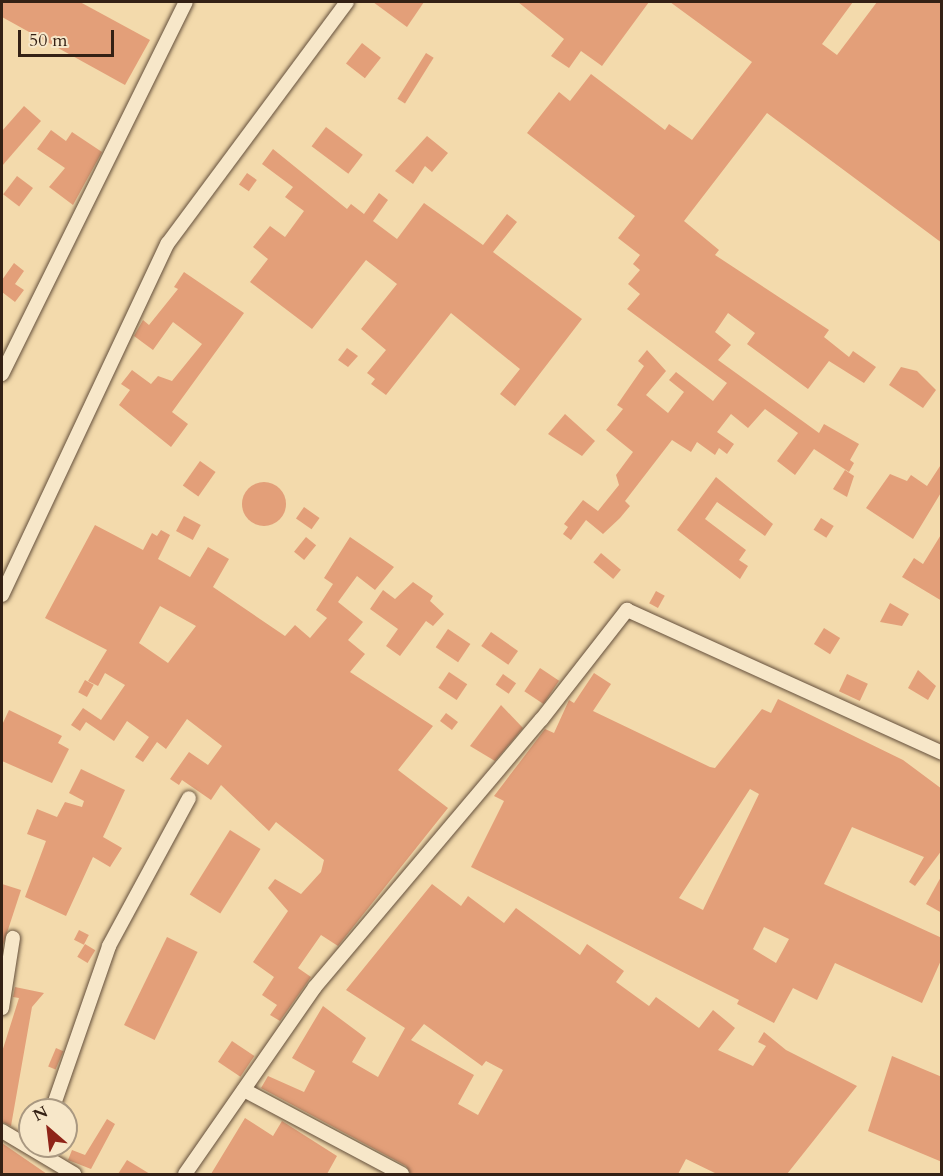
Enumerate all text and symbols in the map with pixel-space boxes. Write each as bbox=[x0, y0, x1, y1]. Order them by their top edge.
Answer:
scale bar bbox=[21, 18, 117, 56]
text: 50 m bbox=[29, 28, 68, 53]
north arrow bbox=[18, 1098, 78, 1158]
text: N bbox=[29, 1101, 52, 1127]

